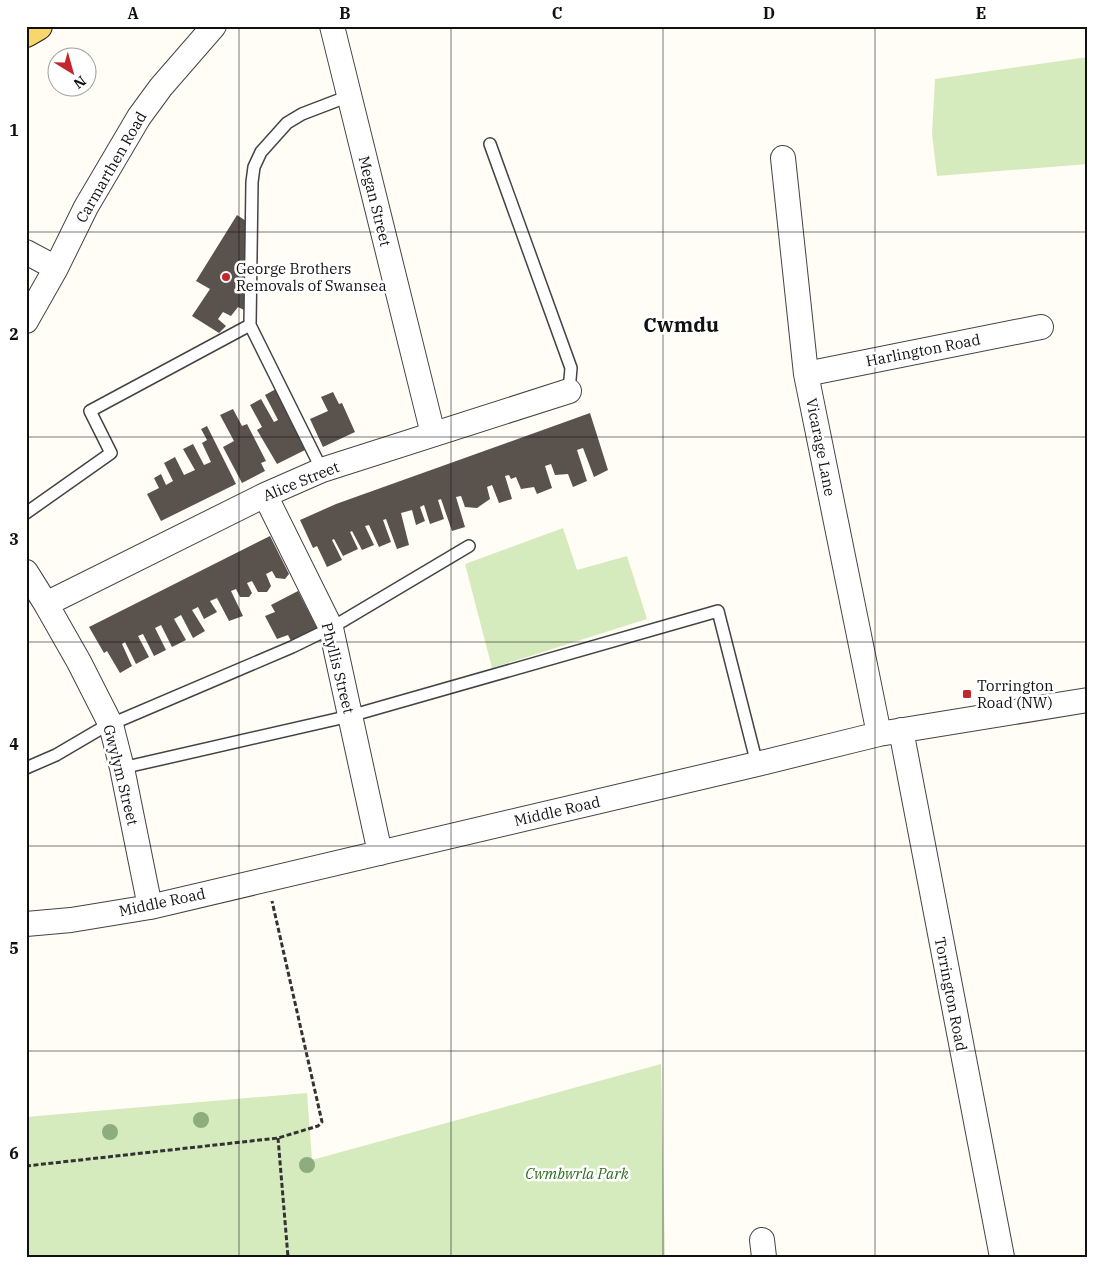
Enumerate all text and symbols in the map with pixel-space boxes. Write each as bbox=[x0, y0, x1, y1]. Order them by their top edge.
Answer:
text: A bbox=[127, 3, 139, 23]
text: B bbox=[339, 3, 351, 23]
text: C bbox=[552, 3, 562, 23]
text: D bbox=[763, 3, 775, 23]
text: E bbox=[976, 3, 986, 23]
north arrow bbox=[48, 48, 98, 98]
text: N bbox=[70, 72, 90, 93]
street label: Carmarthen Road bbox=[71, 108, 151, 226]
text: 1 bbox=[9, 120, 19, 140]
street label: Megan Street bbox=[355, 154, 395, 248]
place label: George Brothers Removals of Swansea bbox=[236, 259, 387, 295]
marker: George Brothers Removals of Swansea bbox=[220, 271, 232, 283]
district label: Cwmdu bbox=[643, 311, 719, 338]
text: 2 bbox=[9, 324, 19, 344]
street label: Harlington Road bbox=[864, 330, 982, 370]
street label: Vicarage Lane bbox=[802, 396, 840, 498]
street label: Alice Street bbox=[260, 457, 342, 505]
text: 3 bbox=[9, 529, 19, 549]
street label: Phyllis Street bbox=[318, 620, 358, 716]
place label: Torrington Road (NW) bbox=[977, 676, 1054, 712]
marker: Torrington Road (NW) bbox=[961, 688, 973, 700]
street label: Gwylym Street bbox=[99, 723, 143, 827]
text: 4 bbox=[9, 734, 19, 754]
street label: Middle Road bbox=[512, 792, 602, 830]
street label: Middle Road bbox=[117, 884, 207, 920]
street label: Torrington Road bbox=[931, 935, 971, 1053]
text: 5 bbox=[9, 938, 19, 958]
text: 6 bbox=[9, 1143, 19, 1163]
park label: Cwmbwrla Park bbox=[525, 1164, 629, 1183]

